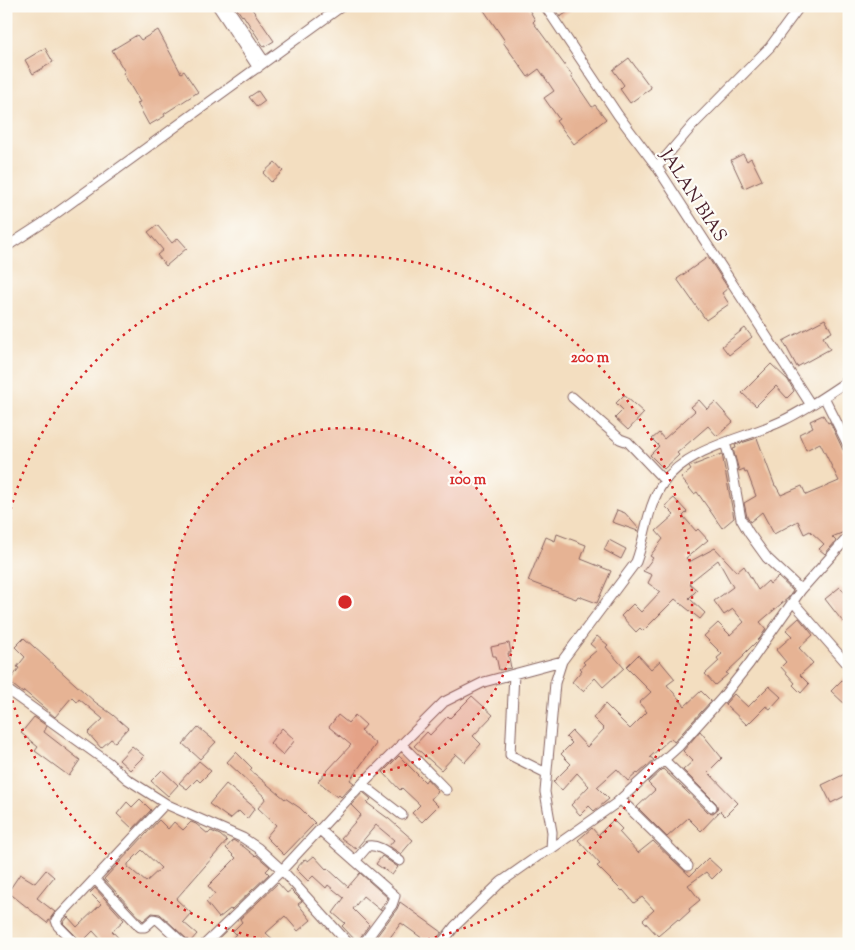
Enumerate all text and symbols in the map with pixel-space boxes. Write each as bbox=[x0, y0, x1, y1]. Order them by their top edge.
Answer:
street label: JALAN BIAS bbox=[652, 144, 732, 248]
text: 200 m bbox=[571, 348, 610, 369]
text: 100 m bbox=[450, 470, 487, 491]
centre of rings bbox=[336, 593, 354, 611]

